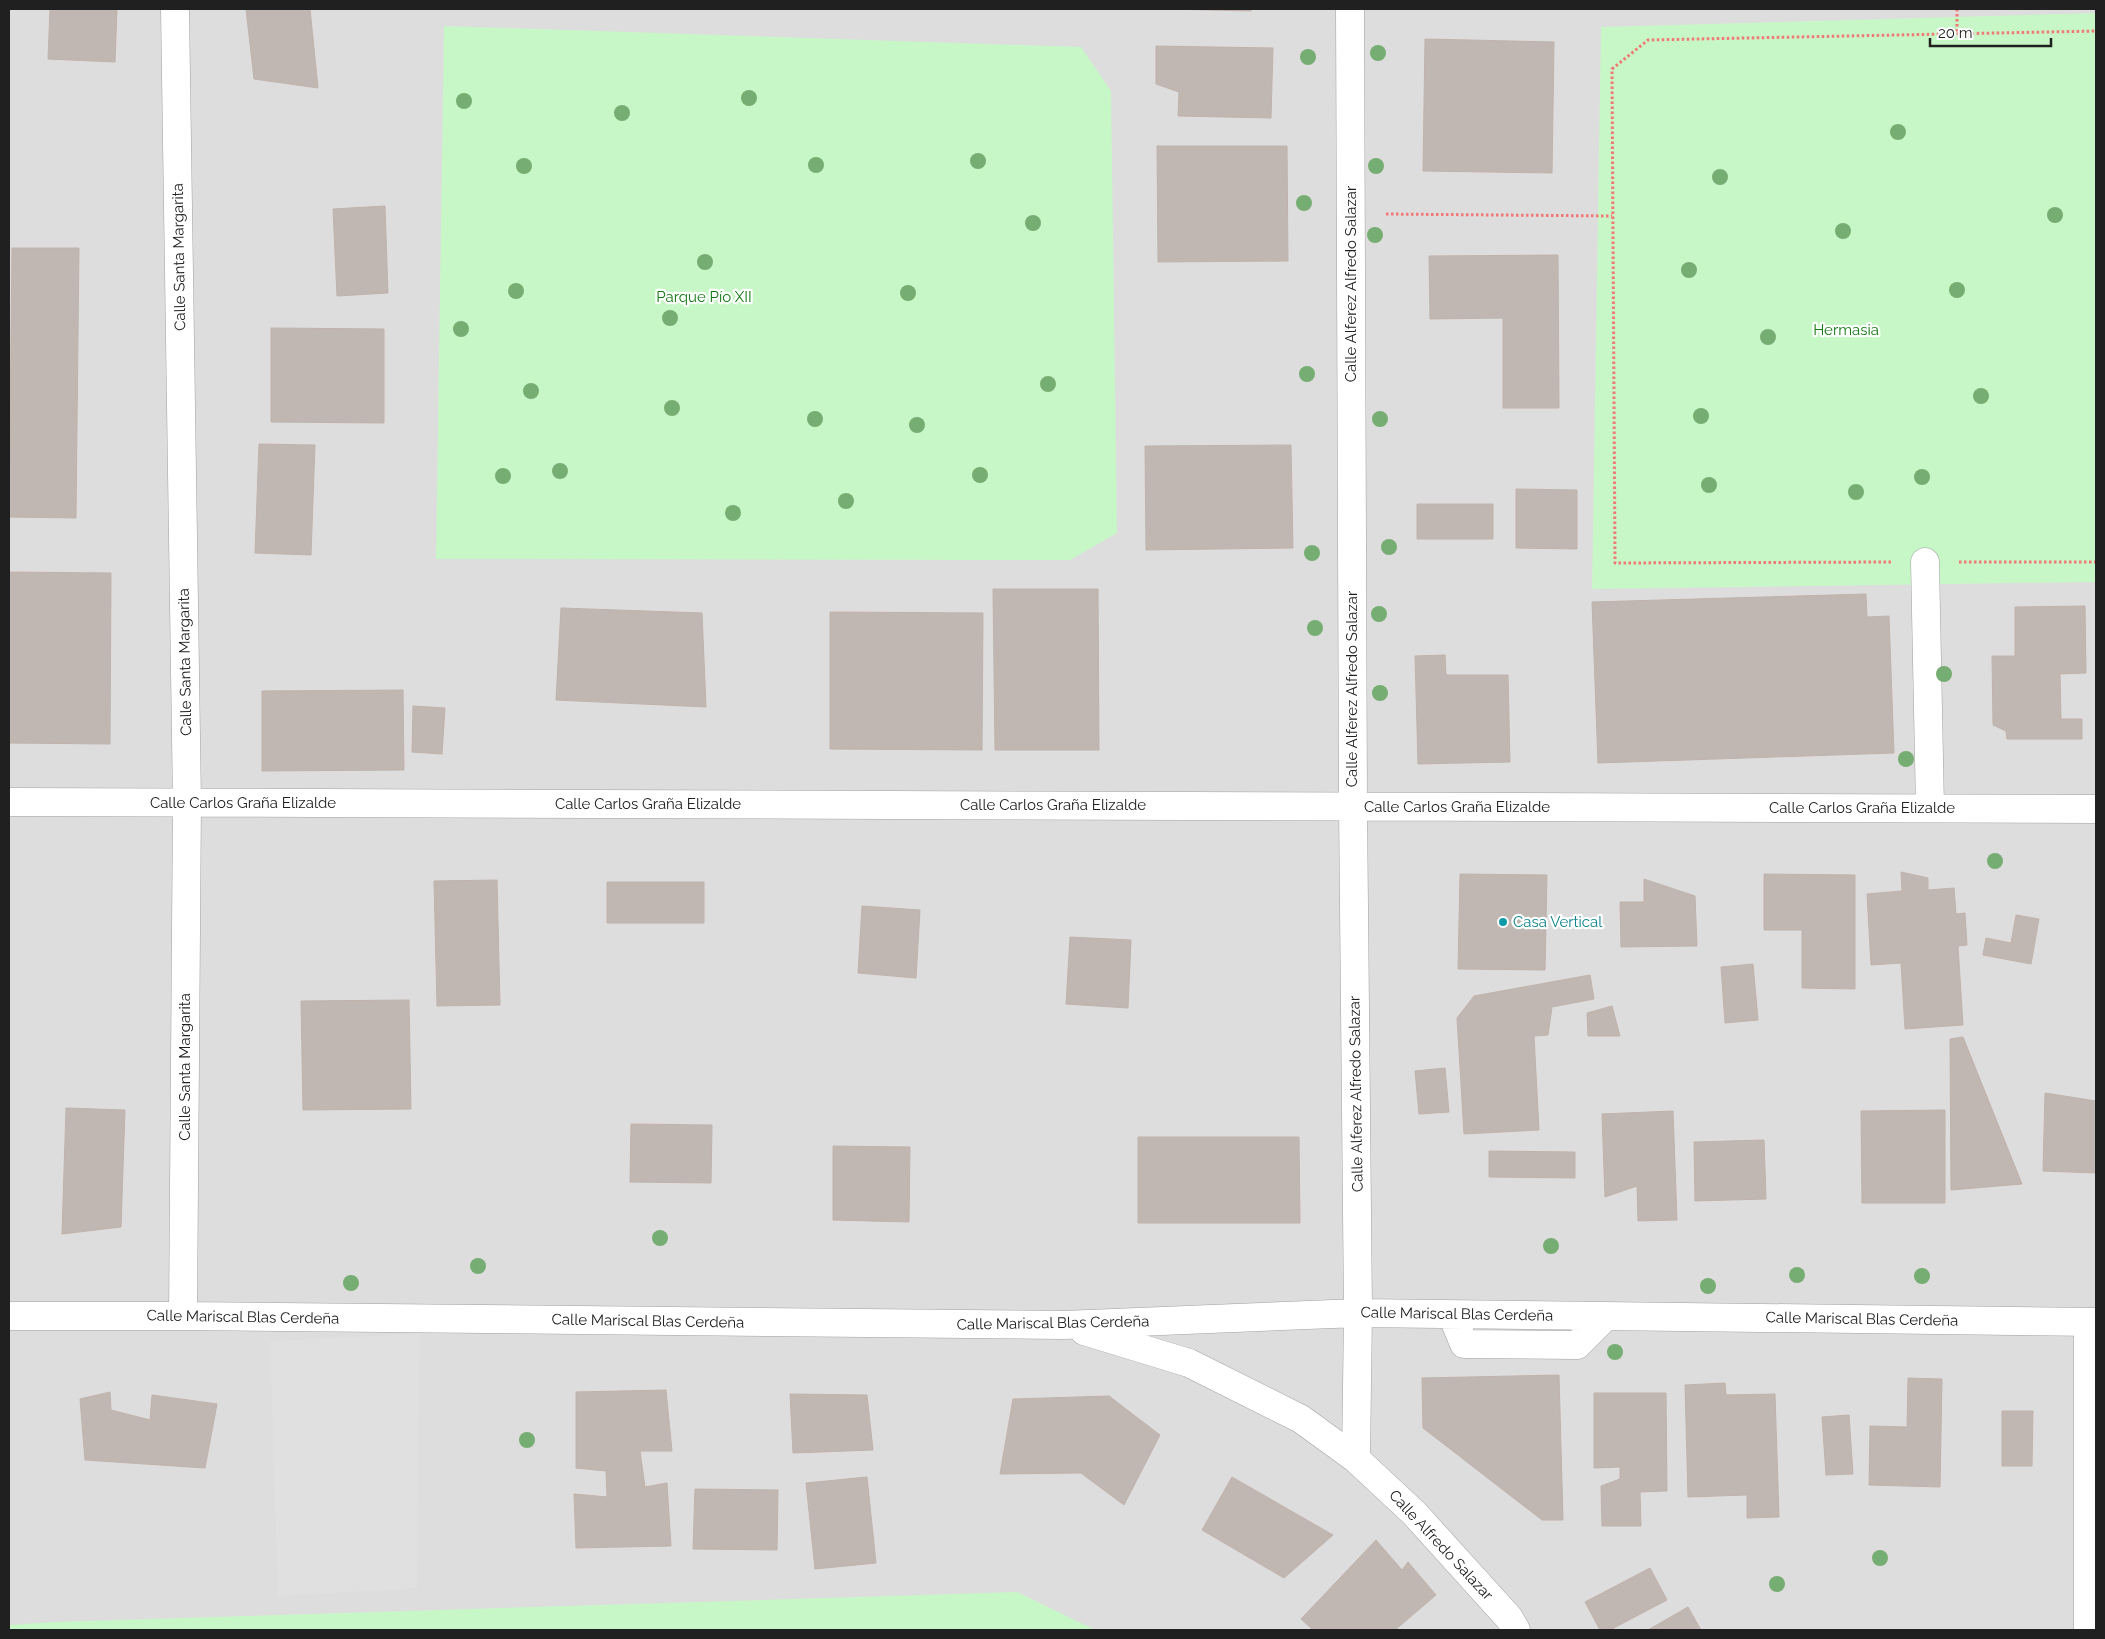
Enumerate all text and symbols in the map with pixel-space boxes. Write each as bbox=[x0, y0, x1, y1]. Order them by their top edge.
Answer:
scale bar bbox=[1930, 15, 2051, 47]
text: 20 m bbox=[1938, 24, 1973, 42]
street label: Calle Santa Margarita bbox=[169, 183, 189, 331]
street label: Calle Alferez Alfredo Salazar bbox=[1342, 185, 1360, 382]
park label: Parque Pío XII bbox=[656, 288, 752, 306]
park label: Hermasia bbox=[1813, 321, 1879, 339]
street label: Calle Santa Margarita bbox=[175, 588, 195, 736]
street label: Calle Alferez Alfredo Salazar bbox=[1343, 590, 1361, 787]
street label: Calle Carlos Graña Elizalde bbox=[150, 794, 336, 812]
street label: Calle Carlos Graña Elizalde bbox=[555, 795, 741, 813]
street label: Calle Carlos Graña Elizalde bbox=[960, 796, 1146, 814]
street label: Calle Carlos Graña Elizalde bbox=[1364, 798, 1550, 816]
street label: Calle Carlos Graña Elizalde bbox=[1769, 799, 1955, 817]
place label: Casa Vertical bbox=[1513, 913, 1603, 931]
marker: Casa Vertical bbox=[1497, 916, 1509, 928]
street label: Calle Santa Margarita bbox=[176, 993, 194, 1141]
street label: Calle Alferez Alfredo Salazar bbox=[1345, 995, 1367, 1192]
street label: Calle Mariscal Blas Cerdeña bbox=[1361, 1303, 1553, 1325]
street label: Calle Mariscal Blas Cerdeña bbox=[147, 1306, 339, 1328]
street label: Calle Mariscal Blas Cerdeña bbox=[1766, 1308, 1958, 1330]
street label: Calle Mariscal Blas Cerdeña bbox=[552, 1310, 744, 1332]
street label: Calle Mariscal Blas Cerdeña bbox=[957, 1312, 1149, 1334]
street label: Calle Alfredo Salazar bbox=[1385, 1486, 1497, 1604]

